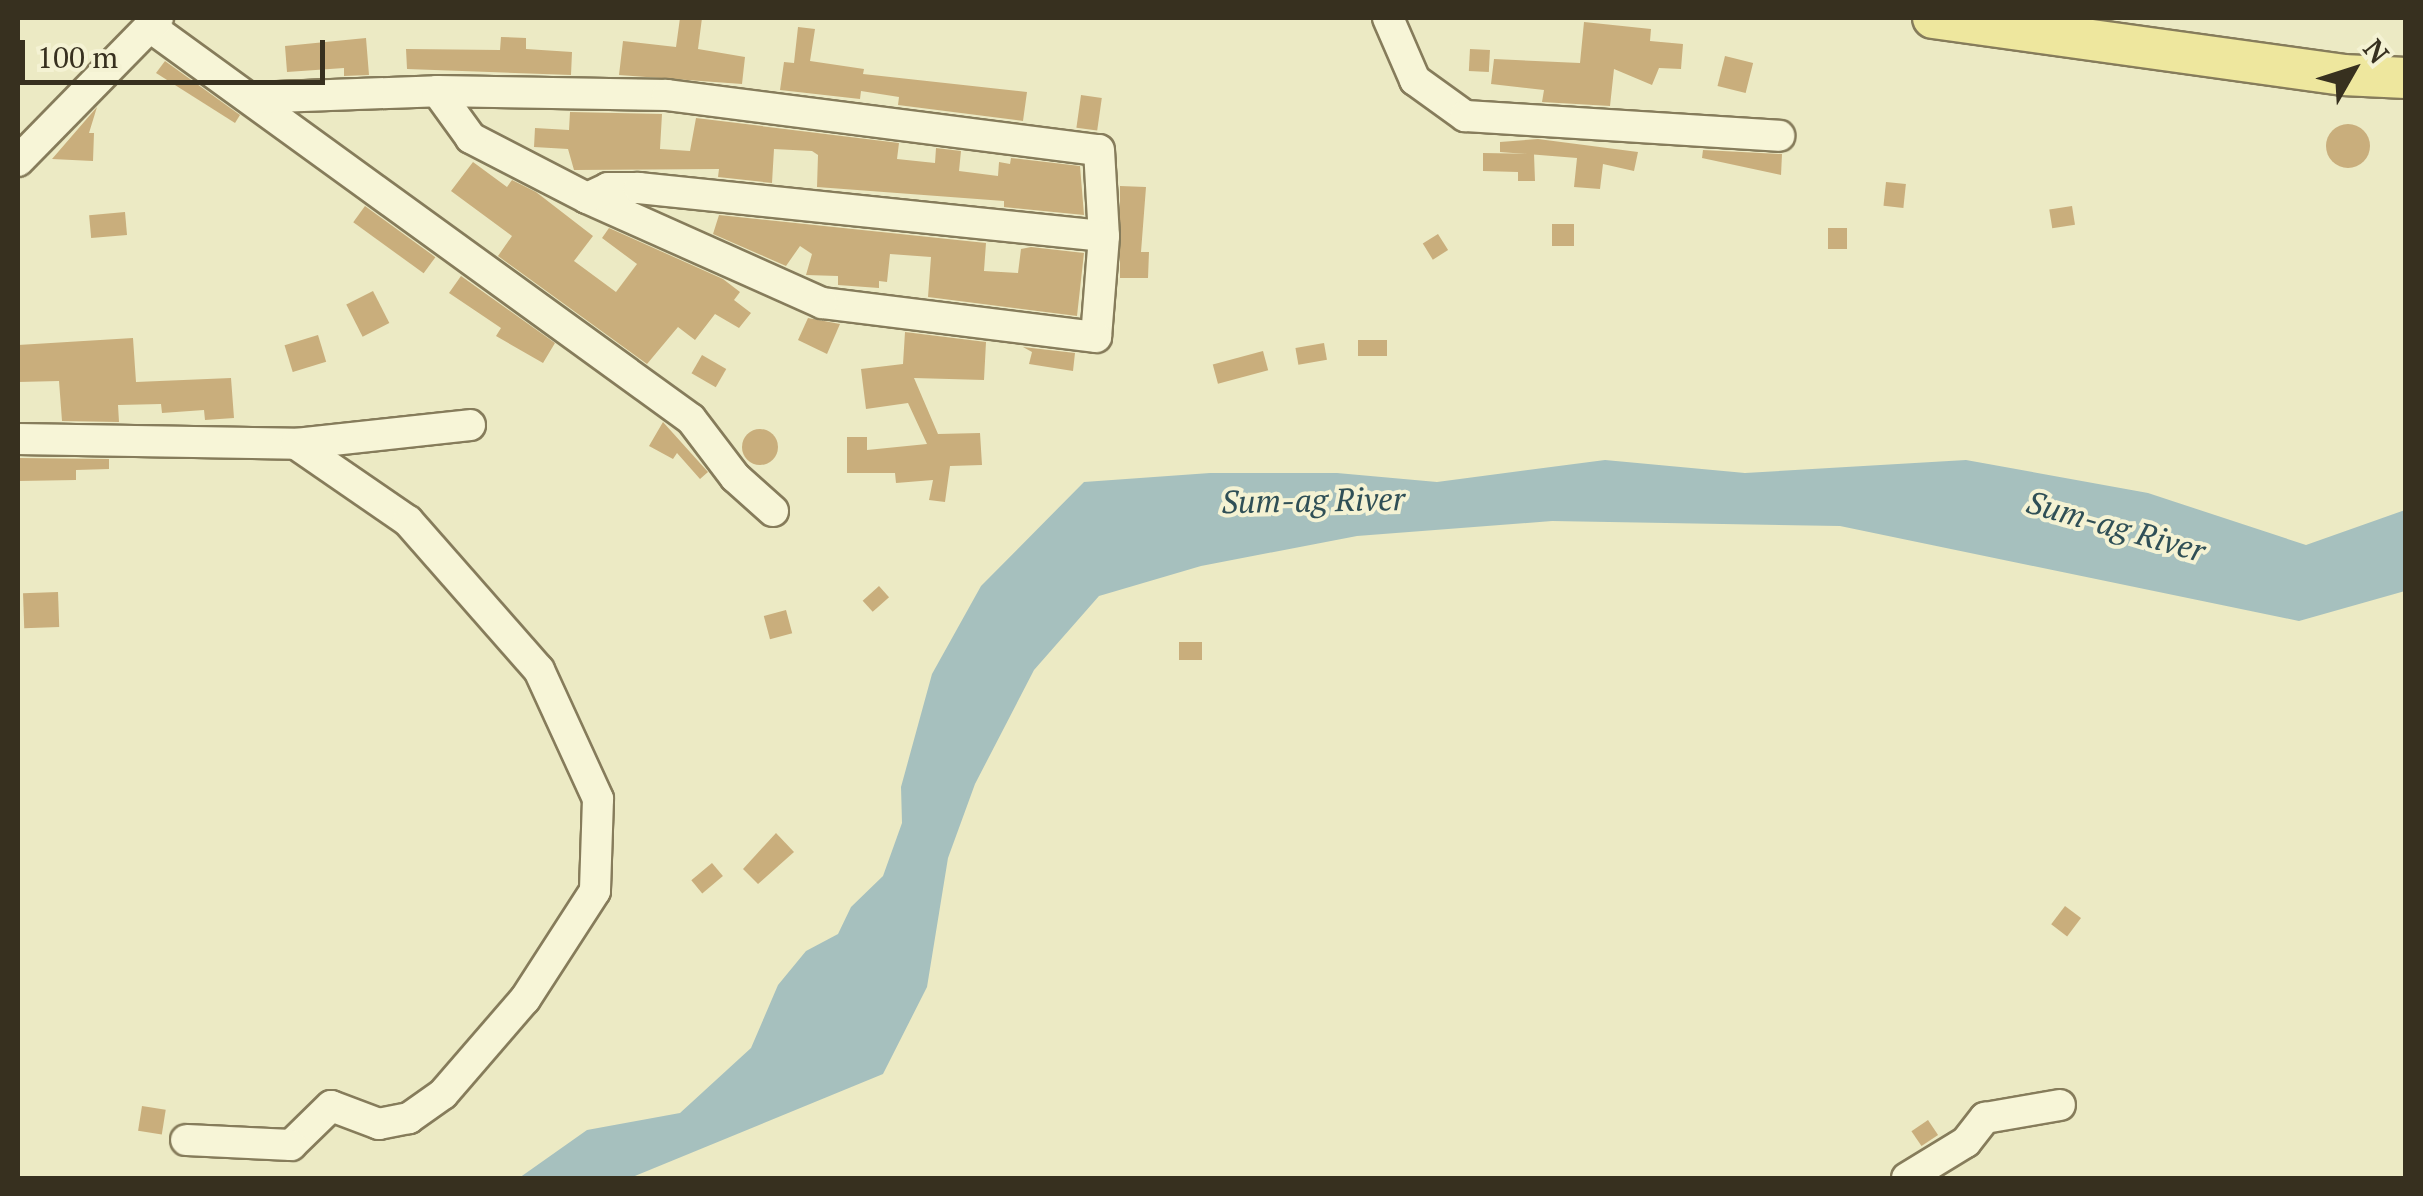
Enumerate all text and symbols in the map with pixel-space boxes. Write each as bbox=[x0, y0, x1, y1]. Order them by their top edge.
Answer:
scale bar bbox=[25, 20, 330, 82]
north arrow bbox=[2303, 20, 2403, 120]
text: N bbox=[2356, 31, 2398, 71]
text: 100 m bbox=[37, 37, 118, 77]
water label: Sum-ag River bbox=[1221, 479, 1405, 521]
water label: Sum-ag River bbox=[2022, 482, 2210, 570]

